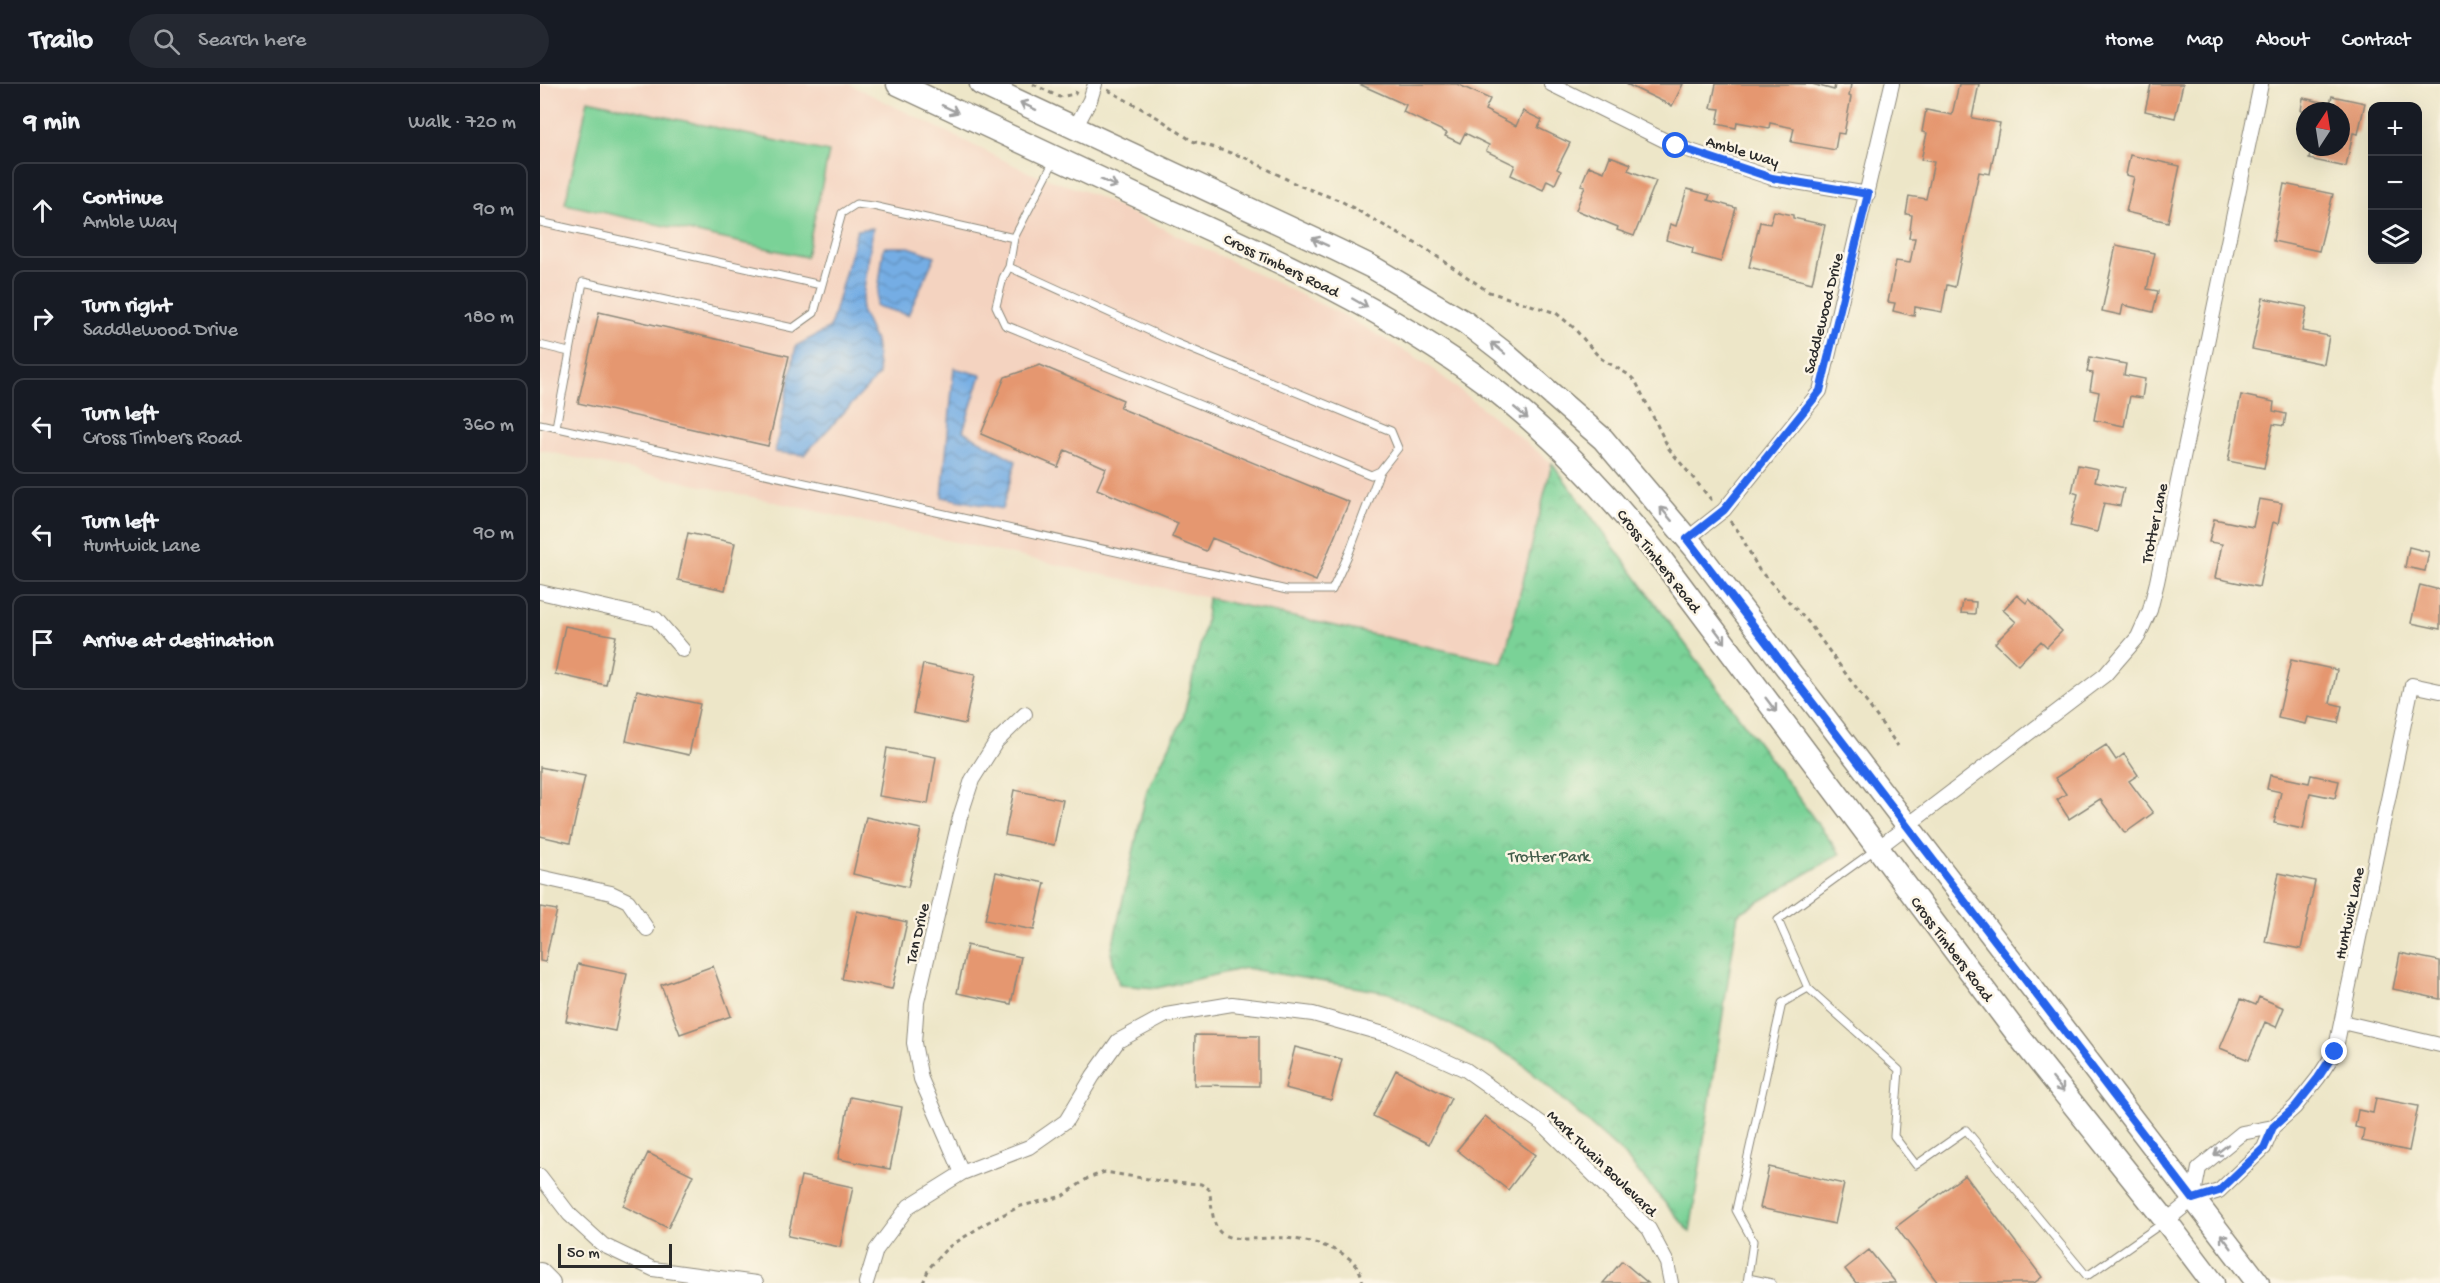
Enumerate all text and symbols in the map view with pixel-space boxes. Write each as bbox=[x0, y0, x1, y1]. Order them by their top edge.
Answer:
search box bbox=[129, 14, 549, 68]
text: Trailo bbox=[30, 25, 93, 58]
icon: search bbox=[150, 25, 183, 58]
text: Search here bbox=[198, 28, 306, 54]
text: Home bbox=[2105, 29, 2153, 54]
text: Map bbox=[2186, 29, 2223, 54]
text: About bbox=[2256, 29, 2309, 54]
text: Contact bbox=[2342, 29, 2410, 54]
one-way arrow bbox=[1019, 100, 1037, 111]
north arrow bbox=[2296, 102, 2350, 156]
map controls bbox=[2368, 102, 2422, 264]
button: + bbox=[2368, 102, 2422, 156]
one-way arrow bbox=[941, 104, 959, 116]
text: 9 min bbox=[24, 108, 80, 139]
text: Walk · 720 m bbox=[408, 112, 516, 135]
route start bbox=[1662, 132, 1688, 158]
street label: Amble Way bbox=[1703, 133, 1781, 173]
button: − bbox=[2368, 156, 2422, 210]
one-way arrow bbox=[1099, 178, 1117, 189]
text: Continue bbox=[83, 186, 163, 212]
icon: ahead bbox=[26, 194, 59, 227]
text: 90 m bbox=[474, 199, 514, 222]
button: layers bbox=[2368, 210, 2422, 264]
text: Amble Way bbox=[83, 212, 177, 235]
street label: Cross Timbers Road bbox=[1220, 231, 1343, 304]
one-way arrow bbox=[1311, 235, 1329, 247]
street label: Saddlewood Drive bbox=[1801, 251, 1850, 376]
text: Turn right bbox=[83, 294, 171, 320]
one-way arrow bbox=[1351, 298, 1368, 310]
icon: right bbox=[26, 302, 59, 335]
text: 180 m bbox=[465, 307, 514, 330]
text: Saddlewood Drive bbox=[83, 320, 238, 343]
one-way arrow bbox=[1491, 342, 1507, 355]
text: Turn left bbox=[83, 402, 157, 428]
one-way arrow bbox=[1513, 406, 1529, 419]
icon: left bbox=[26, 410, 59, 443]
text: 360 m bbox=[463, 415, 514, 438]
text: Cross Timbers Road bbox=[83, 428, 241, 451]
street label: Trotter Lane bbox=[2138, 481, 2174, 567]
one-way arrow bbox=[1660, 506, 1673, 522]
street label: Cross Timbers Road bbox=[1611, 507, 1705, 619]
text: Turn left bbox=[83, 510, 157, 536]
icon: left bbox=[26, 518, 59, 551]
text: 90 m bbox=[474, 523, 514, 546]
text: Huntwick Lane bbox=[83, 536, 200, 559]
icon: arrive bbox=[26, 626, 59, 659]
one-way arrow bbox=[1713, 628, 1726, 644]
text: Arrive at destination bbox=[83, 629, 273, 655]
one-way arrow bbox=[1765, 697, 1777, 713]
park label: Trotter Park bbox=[1507, 849, 1592, 868]
street label: Huntwick Lane bbox=[2332, 865, 2371, 961]
street label: Cross Timbers Road bbox=[1905, 894, 1997, 1008]
street label: Tan Drive bbox=[903, 901, 936, 967]
route end bbox=[2321, 1038, 2347, 1064]
one-way arrow bbox=[2051, 1077, 2064, 1093]
street label: Mark Twain Boulevard bbox=[1542, 1107, 1661, 1223]
one-way arrow bbox=[2213, 1144, 2229, 1157]
one-way arrow bbox=[2219, 1233, 2232, 1249]
scale bar bbox=[558, 1241, 672, 1268]
text: 50 m bbox=[567, 1245, 600, 1264]

